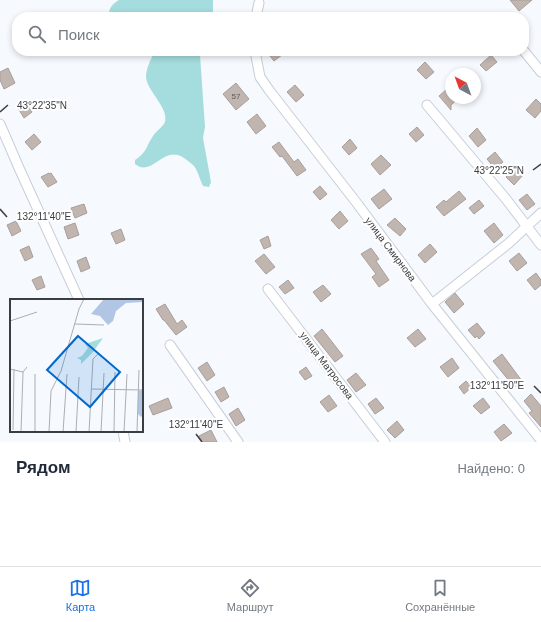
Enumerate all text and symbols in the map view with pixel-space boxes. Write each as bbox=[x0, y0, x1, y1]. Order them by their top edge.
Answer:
search box bbox=[12, 12, 529, 56]
icon: search bbox=[26, 23, 48, 45]
text: Поиск bbox=[58, 26, 100, 43]
north arrow bbox=[445, 68, 481, 104]
house number: 57 bbox=[232, 92, 241, 101]
text: 43°22'35"N bbox=[17, 100, 67, 111]
text: 43°22'25"N bbox=[474, 165, 524, 176]
text: 132°11'40"E bbox=[17, 211, 71, 222]
street label: улица Смирнова bbox=[363, 215, 419, 284]
inset map bbox=[10, 299, 143, 432]
street label: улица Матросова bbox=[298, 330, 356, 401]
text: 132°11'50"E bbox=[470, 380, 524, 391]
text: 132°11'40"E bbox=[169, 419, 223, 430]
text: Рядом bbox=[16, 458, 71, 477]
text: Найдено: 0 bbox=[457, 461, 525, 476]
tab: Карта bbox=[66, 577, 95, 613]
tab: Маршрут bbox=[227, 577, 274, 613]
tab: Сохранённые bbox=[405, 577, 475, 613]

